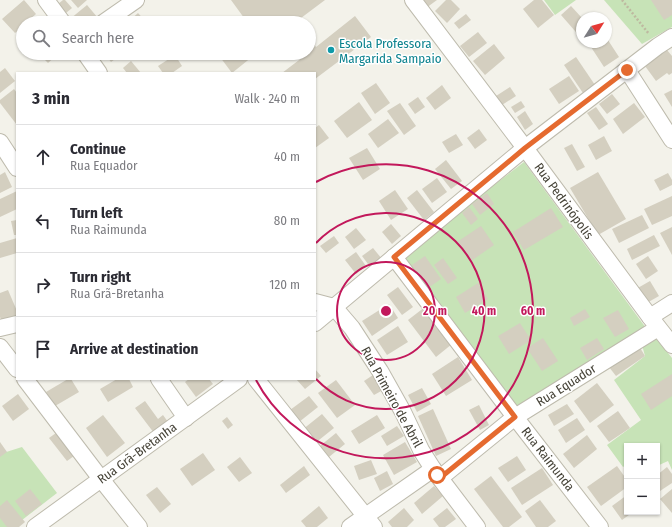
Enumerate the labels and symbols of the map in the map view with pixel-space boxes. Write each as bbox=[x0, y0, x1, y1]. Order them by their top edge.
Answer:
north arrow bbox=[576, 12, 612, 48]
place label: Escola Professora Margarida Sampaio bbox=[339, 36, 442, 66]
marker: Escola Professora Margarida Sampaio bbox=[326, 45, 336, 55]
route end bbox=[618, 61, 636, 79]
street label: Rua Pedrinópolis bbox=[531, 160, 597, 242]
centre of rings bbox=[379, 304, 393, 318]
text: 20 m bbox=[422, 304, 447, 318]
text: 40 m bbox=[472, 304, 496, 318]
text: 60 m bbox=[521, 304, 545, 318]
street label: Rua Primeiro de Abril bbox=[358, 344, 426, 450]
street label: Rua Equador bbox=[533, 360, 599, 409]
street label: Rua Grã-Bretanha bbox=[94, 419, 180, 487]
street label: Rua Raimunda bbox=[518, 424, 578, 494]
route start bbox=[428, 466, 446, 484]

